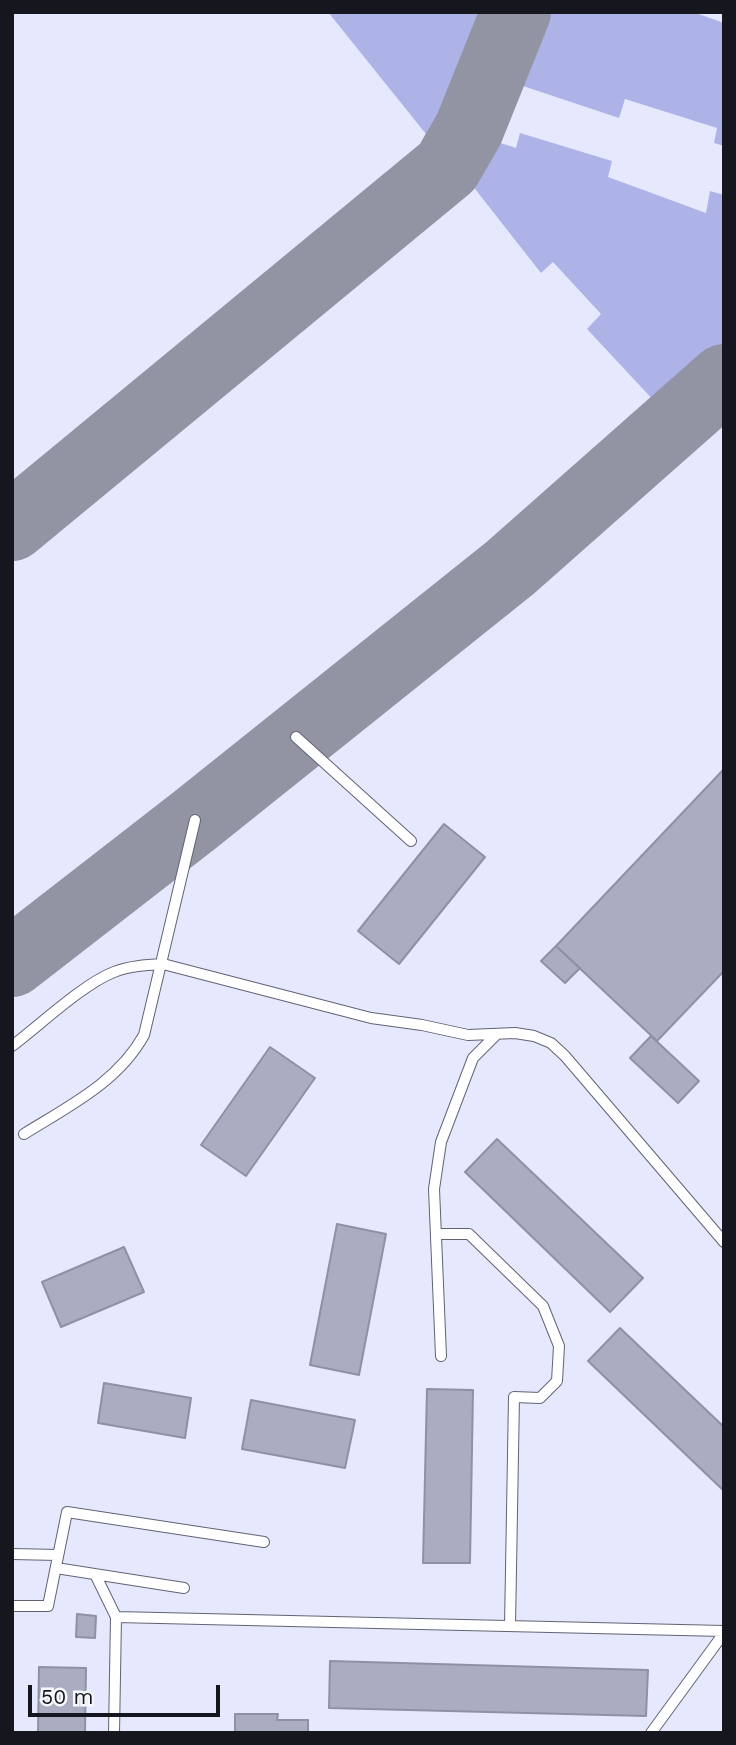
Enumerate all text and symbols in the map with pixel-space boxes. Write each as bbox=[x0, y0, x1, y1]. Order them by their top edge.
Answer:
scale bar bbox=[32, 1672, 224, 1716]
text: 50 m bbox=[41, 1684, 93, 1709]

